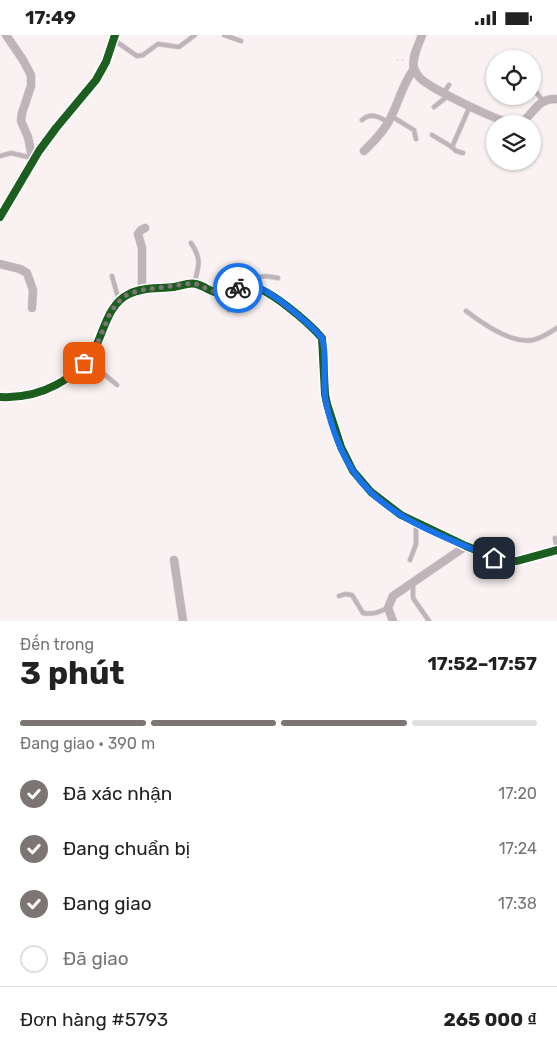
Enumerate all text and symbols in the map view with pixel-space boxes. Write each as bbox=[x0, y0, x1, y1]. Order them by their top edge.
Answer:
text: 17:49 bbox=[25, 6, 76, 29]
map controls bbox=[486, 50, 541, 170]
button: locate bbox=[486, 50, 541, 105]
button: layers bbox=[486, 115, 541, 170]
courier bbox=[213, 263, 263, 313]
icon: bike bbox=[224, 274, 252, 302]
pin bbox=[63, 342, 105, 384]
icon: bag bbox=[70, 349, 98, 377]
pin bbox=[473, 537, 515, 579]
icon: home bbox=[480, 544, 508, 572]
text: Đến trong bbox=[20, 635, 94, 654]
text: 17:52–17:57 bbox=[427, 652, 537, 675]
text: 3 phút bbox=[20, 654, 124, 692]
text: Đang giao · 390 m bbox=[20, 734, 155, 753]
icon: check bbox=[20, 780, 48, 808]
text: Đã xác nhận bbox=[63, 782, 172, 805]
text: 17:20 bbox=[498, 784, 537, 803]
icon: check bbox=[20, 835, 48, 863]
text: Đang chuẩn bị bbox=[63, 837, 190, 860]
text: 17:24 bbox=[499, 839, 537, 858]
icon: check bbox=[20, 890, 48, 918]
text: Đang giao bbox=[63, 892, 152, 915]
text: 17:38 bbox=[498, 894, 537, 913]
text: Đã giao bbox=[63, 947, 129, 970]
text: Đơn hàng #5793 bbox=[20, 1008, 168, 1031]
text: 265 000 ₫ bbox=[443, 1008, 537, 1031]

